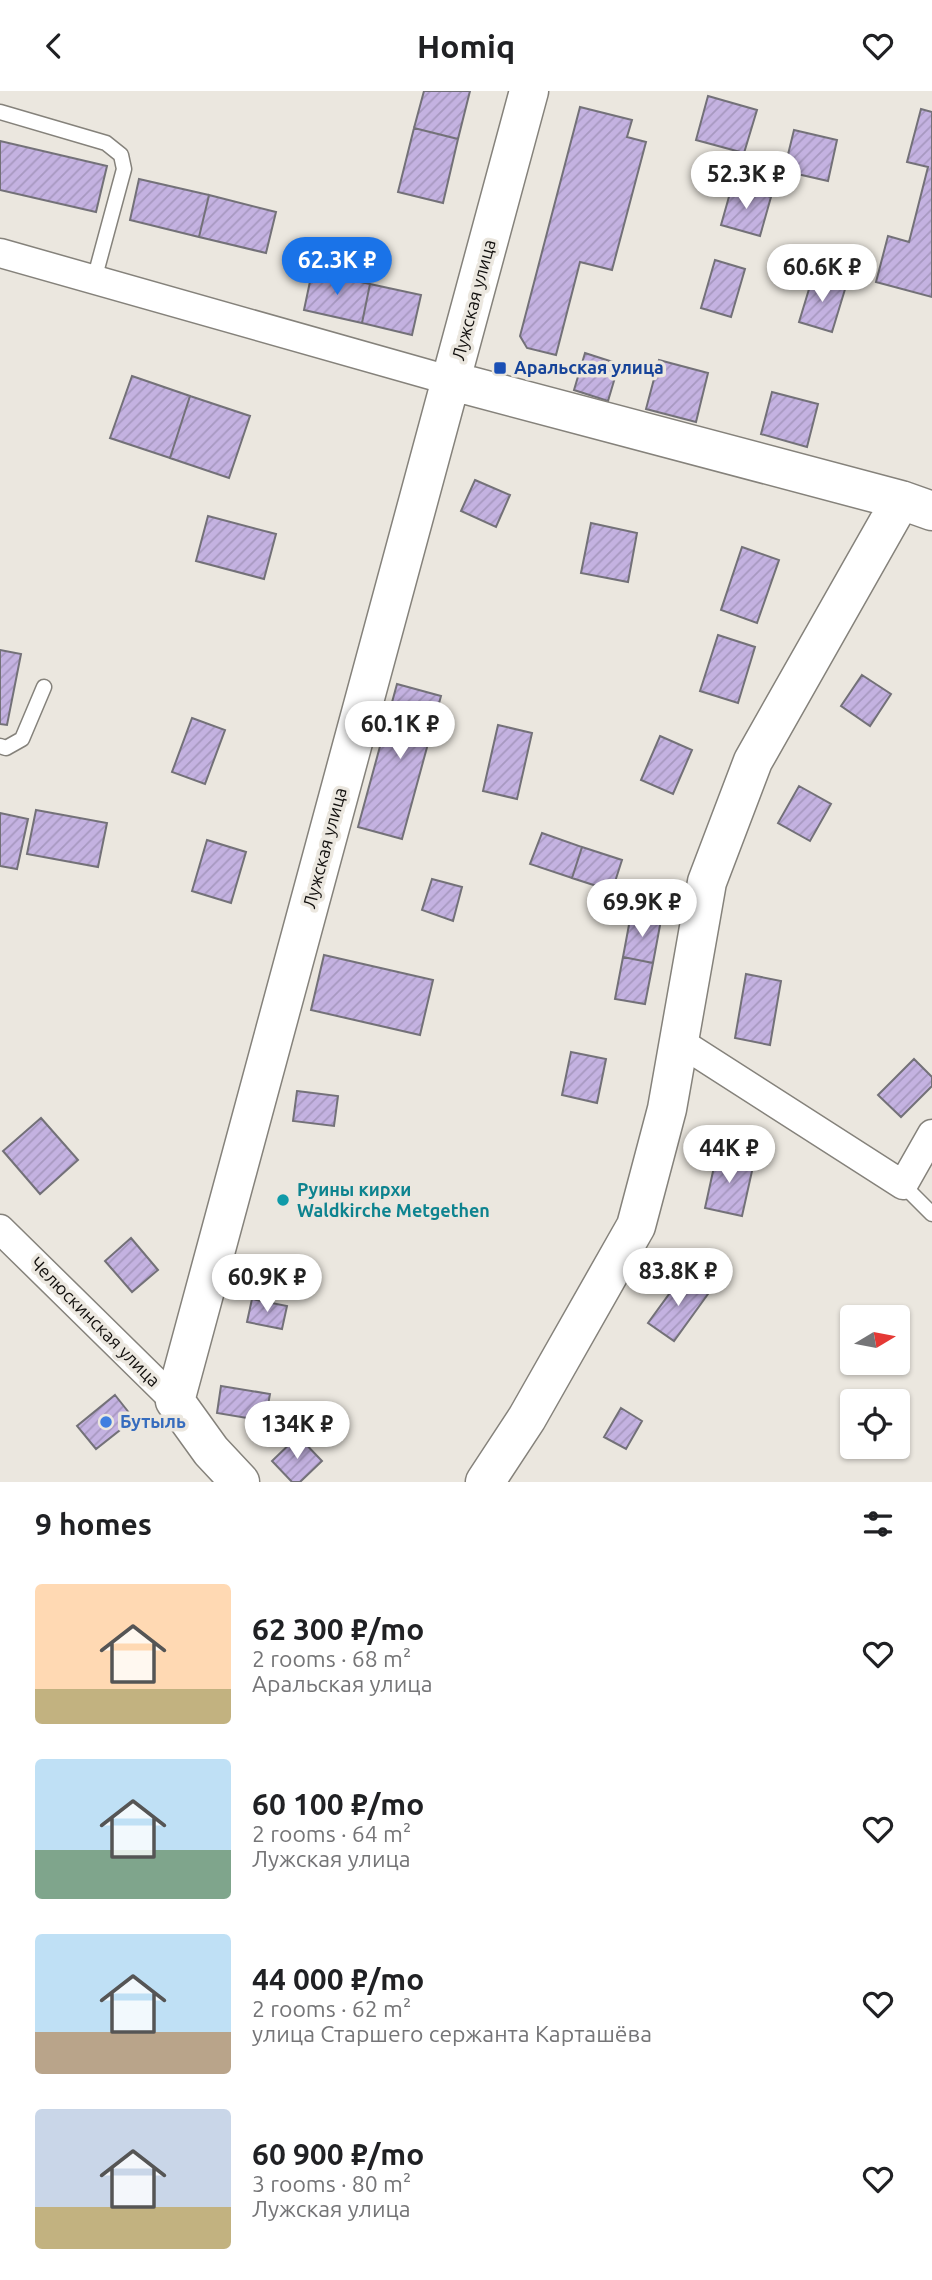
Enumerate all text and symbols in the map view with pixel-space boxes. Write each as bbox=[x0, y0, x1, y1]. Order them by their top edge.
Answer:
icon: back bbox=[35, 27, 73, 65]
icon: heart bbox=[859, 27, 897, 65]
text: Homiq bbox=[417, 28, 515, 64]
pin: 52.3K ₽ bbox=[681, 151, 811, 211]
text: 52.3K ₽ bbox=[707, 161, 785, 186]
pin: 62.3K ₽ bbox=[272, 237, 402, 297]
street label: Лужская улица bbox=[447, 237, 499, 362]
pin: 60.6K ₽ bbox=[757, 245, 887, 304]
text: 62.3K ₽ bbox=[298, 247, 376, 272]
text: 60.6K ₽ bbox=[783, 254, 861, 279]
place label: Аральская улица bbox=[514, 357, 664, 377]
marker: Аральская улица bbox=[492, 360, 508, 376]
pin: 60.1K ₽ bbox=[335, 701, 465, 761]
text: 60.1K ₽ bbox=[361, 711, 439, 736]
street label: Лужская улица bbox=[298, 785, 350, 910]
pin: 69.9K ₽ bbox=[577, 879, 707, 939]
text: 69.9K ₽ bbox=[603, 889, 681, 914]
pin: 44K ₽ bbox=[680, 1125, 778, 1185]
text: 44K ₽ bbox=[699, 1135, 759, 1160]
place label: Руины кирхи Waldkirche Metgethen bbox=[297, 1179, 490, 1220]
marker: Руины кирхи Waldkirche Metgethen bbox=[275, 1192, 291, 1208]
pin: 83.8K ₽ bbox=[613, 1249, 743, 1308]
street label: Челюскинская улица bbox=[27, 1252, 165, 1390]
pin: 60.9K ₽ bbox=[202, 1255, 332, 1314]
text: 83.8K ₽ bbox=[639, 1258, 717, 1283]
text: 60.9K ₽ bbox=[228, 1264, 306, 1289]
north arrow bbox=[840, 1305, 910, 1375]
map controls bbox=[840, 1305, 910, 1459]
button: locate bbox=[840, 1389, 910, 1459]
pin: 134K ₽ bbox=[240, 1401, 354, 1461]
place label: Бутыль bbox=[120, 1411, 186, 1431]
text: 134K ₽ bbox=[261, 1411, 333, 1436]
marker: Бутыль bbox=[98, 1414, 114, 1430]
icon: filters bbox=[859, 1505, 897, 1543]
text: 9 homes bbox=[35, 1507, 152, 1541]
icon: home bbox=[91, 1612, 175, 1696]
text: 62 300 ₽/mo bbox=[252, 1612, 424, 1646]
icon: heart bbox=[859, 1635, 897, 1673]
text: 2 rooms · 68 m² bbox=[252, 1646, 411, 1671]
text: Аральская улица bbox=[252, 1671, 433, 1696]
icon: home bbox=[91, 1787, 175, 1871]
text: 60 100 ₽/mo bbox=[252, 1787, 424, 1821]
icon: heart bbox=[859, 1810, 897, 1848]
text: 2 rooms · 64 m² bbox=[252, 1821, 411, 1846]
text: Лужская улица bbox=[252, 1846, 411, 1871]
icon: home bbox=[91, 1962, 175, 2046]
text: 44 000 ₽/mo bbox=[252, 1962, 424, 1996]
icon: heart bbox=[859, 1985, 897, 2023]
text: 2 rooms · 62 m² bbox=[252, 1996, 411, 2021]
text: улица Старшего сержанта Карташёва bbox=[252, 2021, 652, 2046]
icon: home bbox=[91, 2137, 175, 2221]
text: 60 900 ₽/mo bbox=[252, 2137, 424, 2171]
icon: heart bbox=[859, 2160, 897, 2198]
text: 3 rooms · 80 m² bbox=[252, 2171, 411, 2196]
text: Лужская улица bbox=[252, 2196, 411, 2221]

